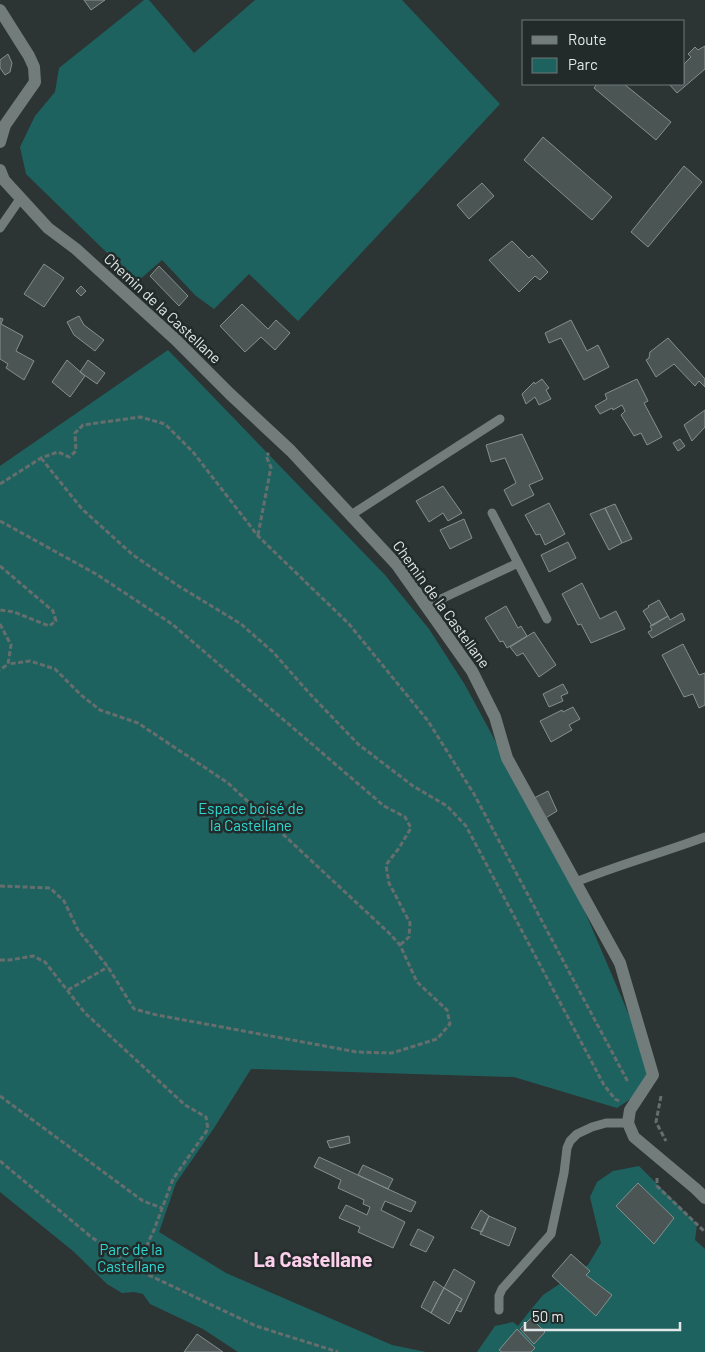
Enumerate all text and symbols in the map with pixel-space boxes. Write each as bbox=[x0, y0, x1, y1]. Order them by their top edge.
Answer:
legend bbox=[522, 20, 685, 85]
text: Route bbox=[568, 30, 607, 48]
text: Parc bbox=[568, 55, 598, 73]
street label: Chemin de la Castellane bbox=[101, 249, 225, 367]
street label: Chemin de la Castellane bbox=[390, 537, 494, 671]
park label: Espace boisé de la Castellane bbox=[198, 799, 304, 834]
park label: Parc de la Castellane bbox=[97, 1240, 165, 1275]
district label: La Castellane bbox=[253, 1247, 373, 1271]
scale bar bbox=[525, 1300, 680, 1332]
text: 50 m bbox=[532, 1307, 564, 1325]

